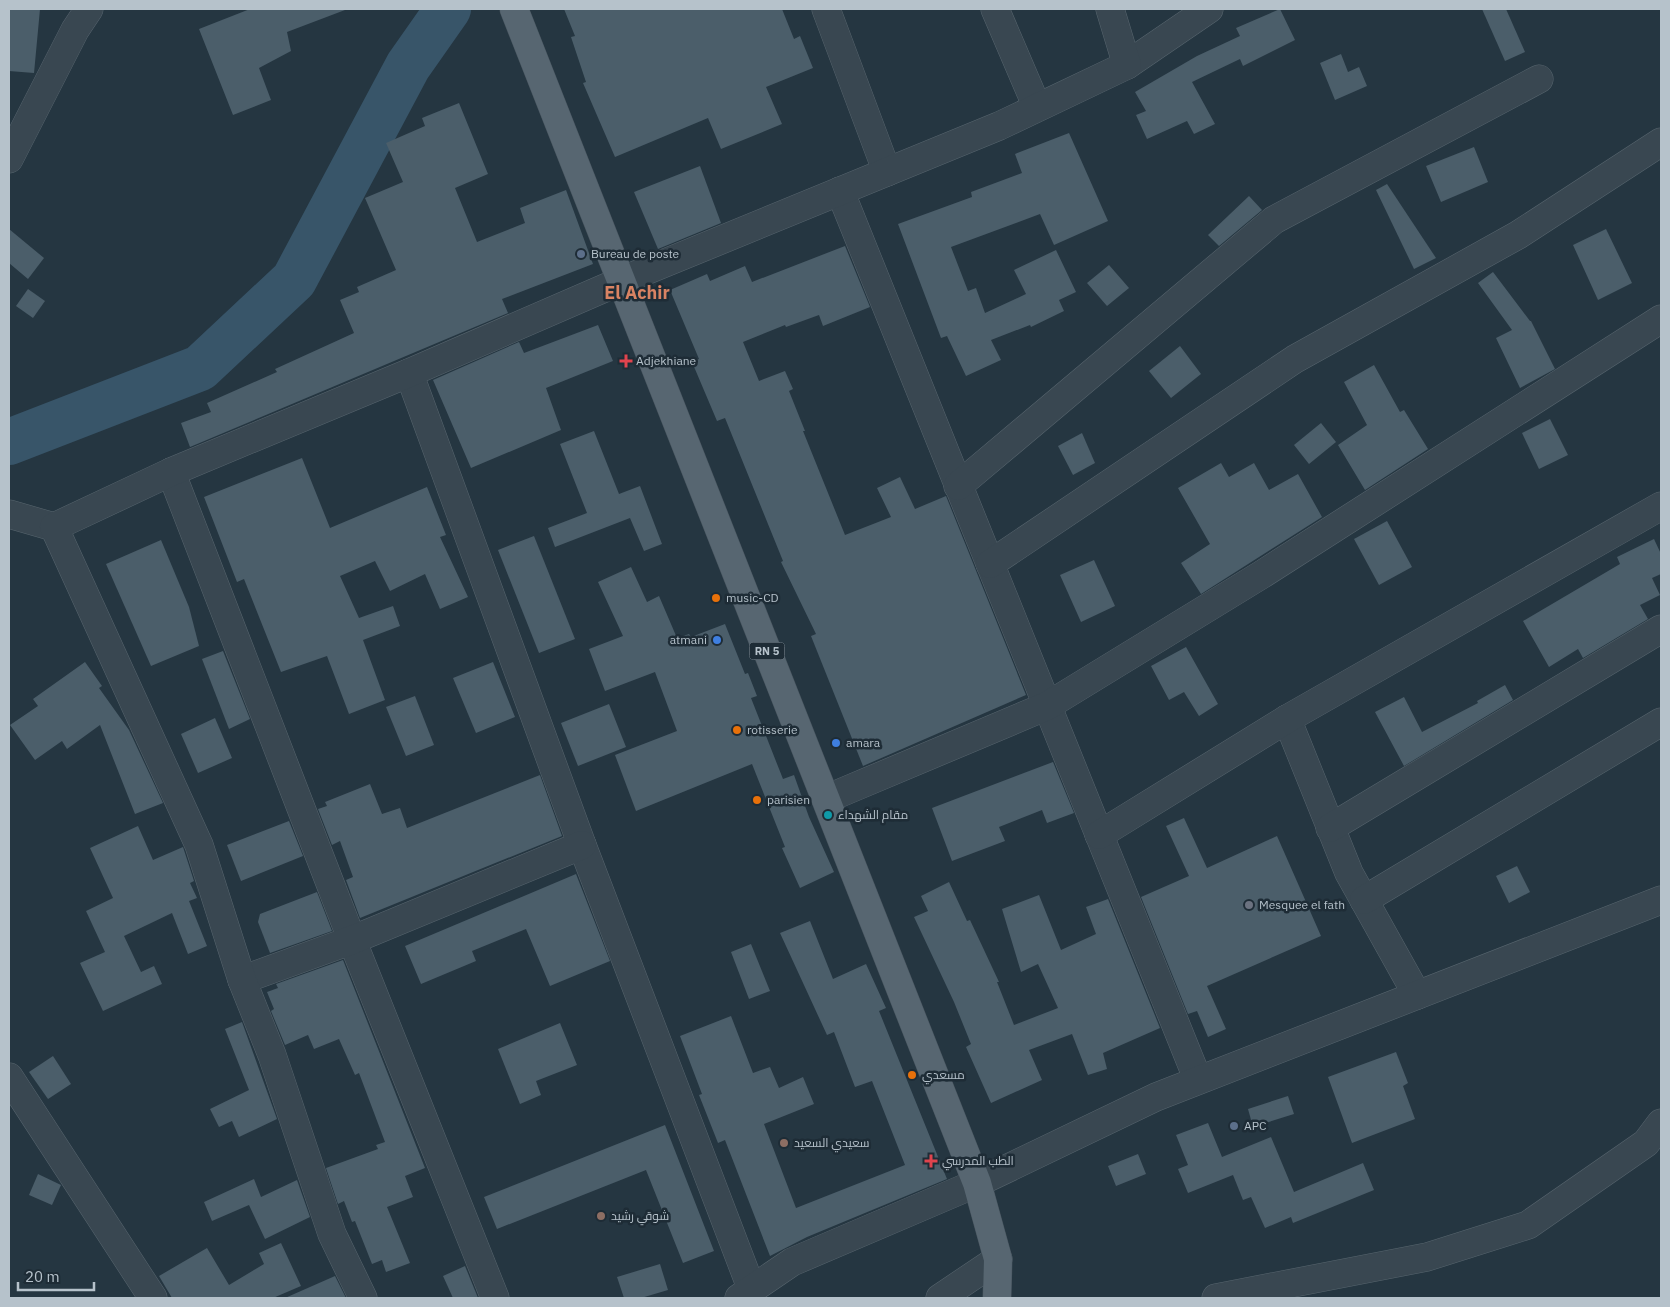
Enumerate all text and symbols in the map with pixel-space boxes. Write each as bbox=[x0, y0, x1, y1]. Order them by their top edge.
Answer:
place label: Bureau de poste bbox=[591, 246, 680, 261]
marker: Bureau de poste bbox=[575, 248, 587, 260]
district label: El Achir bbox=[604, 281, 670, 304]
place label: Adjekhiane bbox=[636, 353, 697, 368]
marker: Adjekhiane bbox=[620, 355, 632, 367]
place label: music-CD bbox=[726, 590, 779, 605]
marker: music-CD bbox=[710, 592, 722, 604]
place label: atmani bbox=[670, 632, 707, 647]
marker: atmani bbox=[711, 634, 723, 646]
road number: RN 5 bbox=[750, 642, 784, 659]
place label: rotisserie bbox=[747, 722, 798, 737]
marker: rotisserie bbox=[731, 724, 743, 736]
place label: amara bbox=[846, 735, 881, 750]
marker: amara bbox=[830, 737, 842, 749]
place label: parisien bbox=[767, 792, 810, 807]
marker: parisien bbox=[751, 794, 763, 806]
place label: مقام الشهداء bbox=[838, 807, 908, 823]
marker: مقام الشهداء bbox=[822, 809, 834, 821]
place label: Mesquee el fath bbox=[1259, 897, 1345, 912]
marker: Mesquee el fath bbox=[1243, 899, 1255, 911]
place label: مسعدي bbox=[922, 1067, 965, 1085]
marker: مسعدي bbox=[906, 1069, 918, 1081]
place label: APC bbox=[1244, 1118, 1267, 1133]
marker: APC bbox=[1228, 1120, 1240, 1132]
place label: سعيدي السعيد bbox=[794, 1135, 870, 1153]
marker: سعيدي السعيد bbox=[778, 1137, 790, 1149]
place label: الطب المدرسي bbox=[942, 1153, 1014, 1171]
marker: الطب المدرسي bbox=[924, 1154, 938, 1168]
place label: شوقي رشيد bbox=[611, 1208, 669, 1226]
marker: شوقي رشيد bbox=[595, 1210, 607, 1222]
scale bar bbox=[18, 1260, 94, 1292]
text: 20 m bbox=[25, 1267, 60, 1286]

